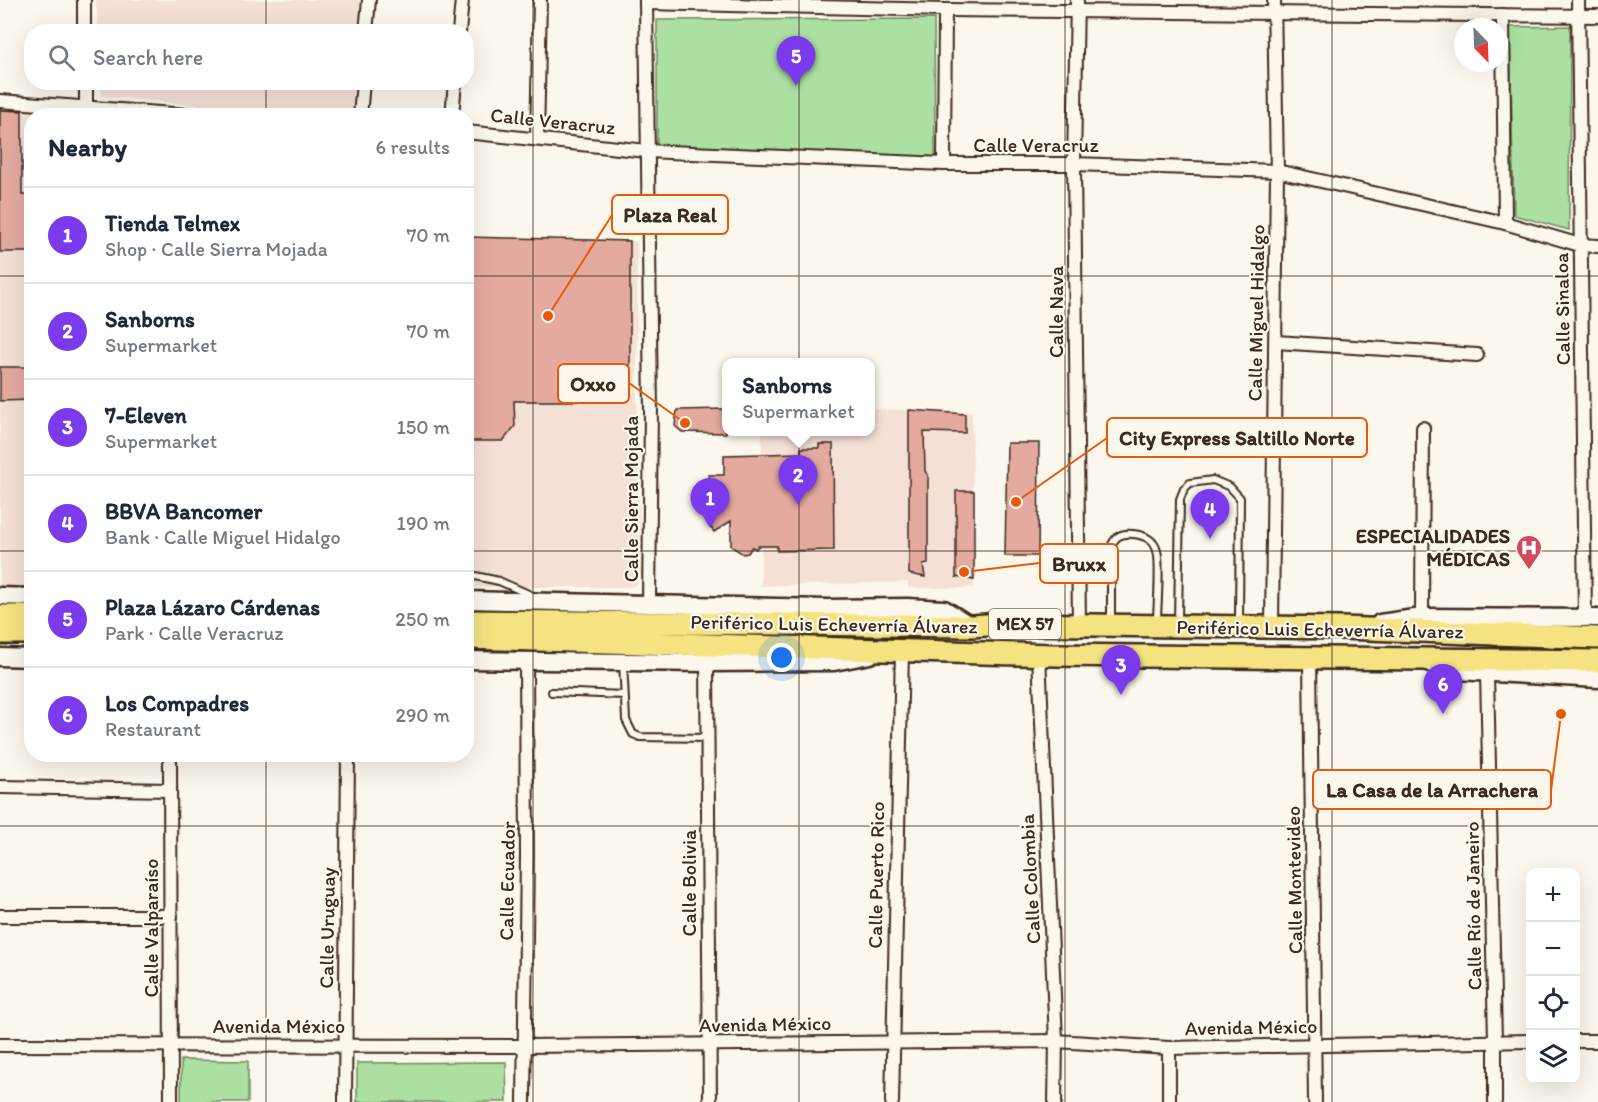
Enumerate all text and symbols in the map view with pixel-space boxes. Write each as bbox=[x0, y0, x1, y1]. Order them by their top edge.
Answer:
north arrow bbox=[1454, 18, 1508, 72]
search box bbox=[24, 24, 474, 90]
pin: 5 bbox=[776, 36, 816, 86]
icon: search bbox=[45, 41, 78, 74]
text: Search here bbox=[93, 44, 203, 71]
street label: Calle Veracruz bbox=[489, 103, 617, 140]
text: Nearby bbox=[48, 131, 127, 163]
street label: Calle Veracruz bbox=[973, 133, 1099, 157]
text: 6 results bbox=[376, 135, 450, 159]
callout: Plaza Real bbox=[612, 195, 728, 234]
text: Plaza Real bbox=[623, 202, 718, 227]
text: Tienda Telmex bbox=[105, 210, 240, 237]
text: 1 bbox=[63, 223, 72, 247]
text: 70 m bbox=[406, 223, 450, 247]
street label: Calle Miguel Hidalgo bbox=[1242, 224, 1270, 402]
text: Shop · Calle Sierra Mojada bbox=[105, 237, 328, 261]
street label: Calle Sinaloa bbox=[1549, 252, 1575, 366]
street label: Calle Nava bbox=[1044, 265, 1068, 358]
text: Sanborns bbox=[105, 306, 195, 333]
text: 2 bbox=[62, 319, 73, 343]
text: 70 m bbox=[406, 319, 450, 343]
text: Supermarket bbox=[105, 333, 217, 357]
popup bbox=[722, 358, 875, 436]
callout: Oxxo bbox=[558, 364, 629, 403]
text: Oxxo bbox=[570, 371, 616, 396]
text: Sanborns bbox=[742, 372, 832, 399]
text: Supermarket bbox=[742, 399, 855, 423]
text: 7-Eleven bbox=[105, 402, 187, 429]
text: 3 bbox=[62, 415, 73, 439]
text: 150 m bbox=[397, 415, 450, 439]
street label: Calle Sierra Mojada bbox=[619, 416, 643, 582]
callout: City Express Saltillo Norte bbox=[1107, 418, 1367, 457]
text: City Express Saltillo Norte bbox=[1119, 425, 1355, 451]
text: Supermarket bbox=[105, 429, 217, 453]
pin: 2 bbox=[778, 456, 818, 505]
pin: 1 bbox=[690, 478, 730, 528]
pin: 4 bbox=[1190, 490, 1230, 539]
text: BBVA Bancomer bbox=[105, 498, 262, 525]
text: 4 bbox=[61, 511, 74, 535]
text: 190 m bbox=[397, 511, 450, 535]
place label: ESPECIALIDADES MÉDICAS bbox=[1356, 524, 1510, 571]
text: Bank · Calle Miguel Hidalgo bbox=[105, 525, 341, 549]
hospital icon: ESPECIALIDADES MÉDICAS bbox=[1514, 533, 1544, 571]
callout: Bruxx bbox=[1040, 544, 1118, 583]
text: Bruxx bbox=[1052, 551, 1107, 576]
text: Plaza Lázaro Cárdenas bbox=[105, 594, 320, 621]
text: 5 bbox=[62, 607, 73, 631]
text: 250 m bbox=[395, 607, 450, 631]
street label: Periférico Luis Echeverría Álvarez bbox=[690, 609, 978, 639]
road number: MEX 57 bbox=[989, 609, 1061, 639]
street label: Periférico Luis Echeverría Álvarez bbox=[1176, 614, 1464, 644]
text: Park · Calle Veracruz bbox=[105, 621, 284, 645]
your location bbox=[767, 643, 796, 672]
pin: 3 bbox=[1102, 646, 1140, 695]
pin: 6 bbox=[1424, 664, 1462, 714]
text: Los Compadres bbox=[105, 690, 249, 717]
text: 6 bbox=[62, 703, 73, 727]
text: 290 m bbox=[395, 703, 450, 727]
text: Restaurant bbox=[105, 717, 201, 741]
callout: La Casa de la Arrachera bbox=[1313, 770, 1551, 809]
text: La Casa de la Arrachera bbox=[1326, 777, 1539, 802]
street label: Calle Puerto Rico bbox=[863, 801, 889, 949]
street label: Calle Montevideo bbox=[1281, 806, 1307, 954]
street label: Calle Colombia bbox=[1015, 813, 1045, 945]
street label: Calle Ecuador bbox=[494, 821, 520, 941]
street label: Calle Río de Janeiro bbox=[1460, 821, 1486, 991]
street label: Calle Bolivia bbox=[677, 829, 701, 936]
street label: Calle Valparaíso bbox=[139, 858, 163, 998]
street label: Calle Uruguay bbox=[314, 866, 340, 989]
map controls bbox=[1526, 868, 1580, 1084]
button: + bbox=[1526, 868, 1580, 922]
button: − bbox=[1526, 922, 1580, 976]
button: locate bbox=[1526, 976, 1580, 1030]
street label: Avenida México bbox=[699, 1011, 831, 1037]
street label: Avenida México bbox=[213, 1014, 345, 1038]
street label: Avenida México bbox=[1185, 1014, 1317, 1040]
button: layers bbox=[1526, 1030, 1580, 1084]

